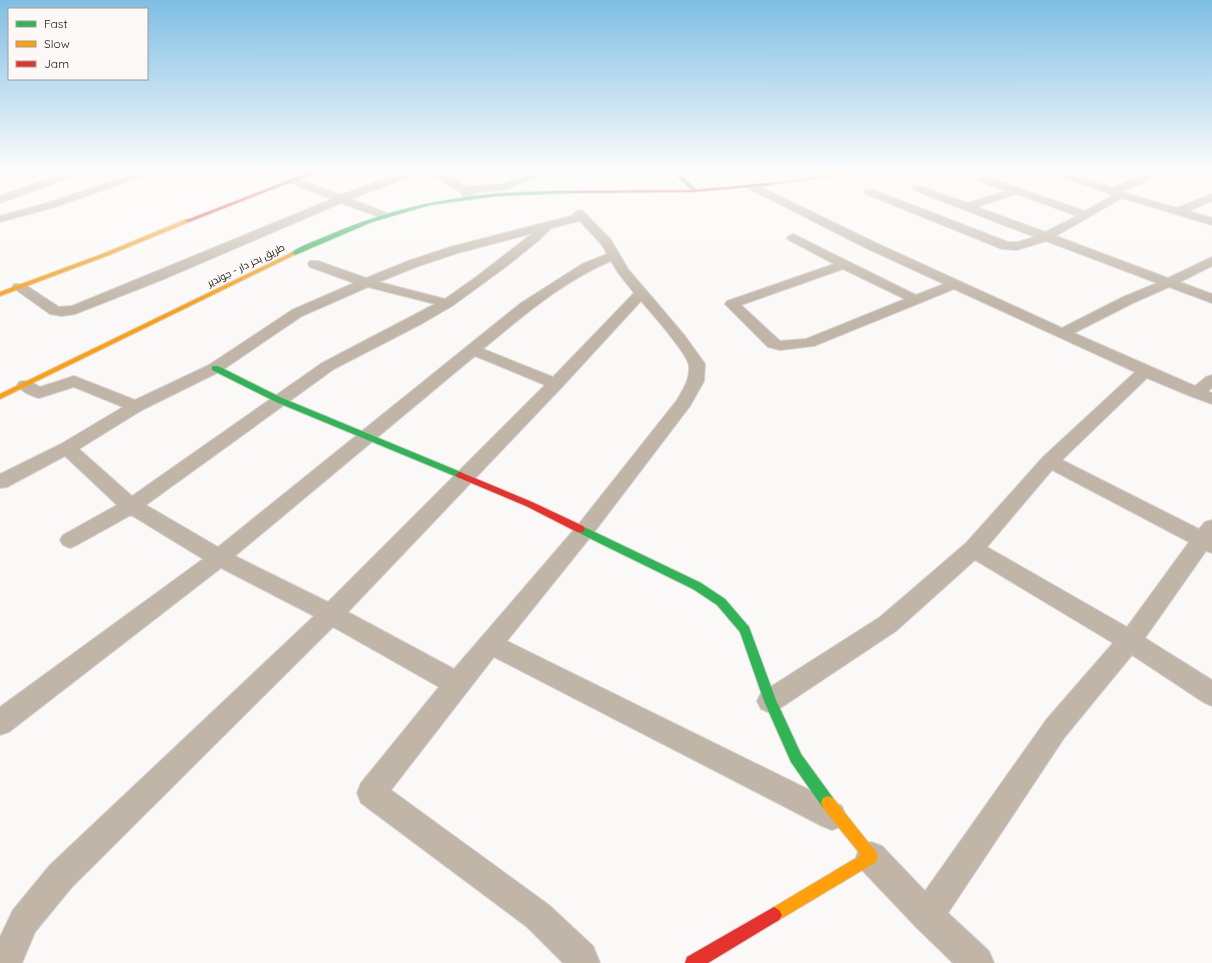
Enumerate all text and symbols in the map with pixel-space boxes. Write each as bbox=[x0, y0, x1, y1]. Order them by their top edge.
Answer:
legend bbox=[8, 8, 148, 80]
text: Fast bbox=[44, 16, 68, 31]
text: Slow bbox=[44, 36, 70, 51]
text: Jam bbox=[44, 56, 69, 71]
street label: طريق بحر دار - جوندير bbox=[204, 241, 287, 290]

